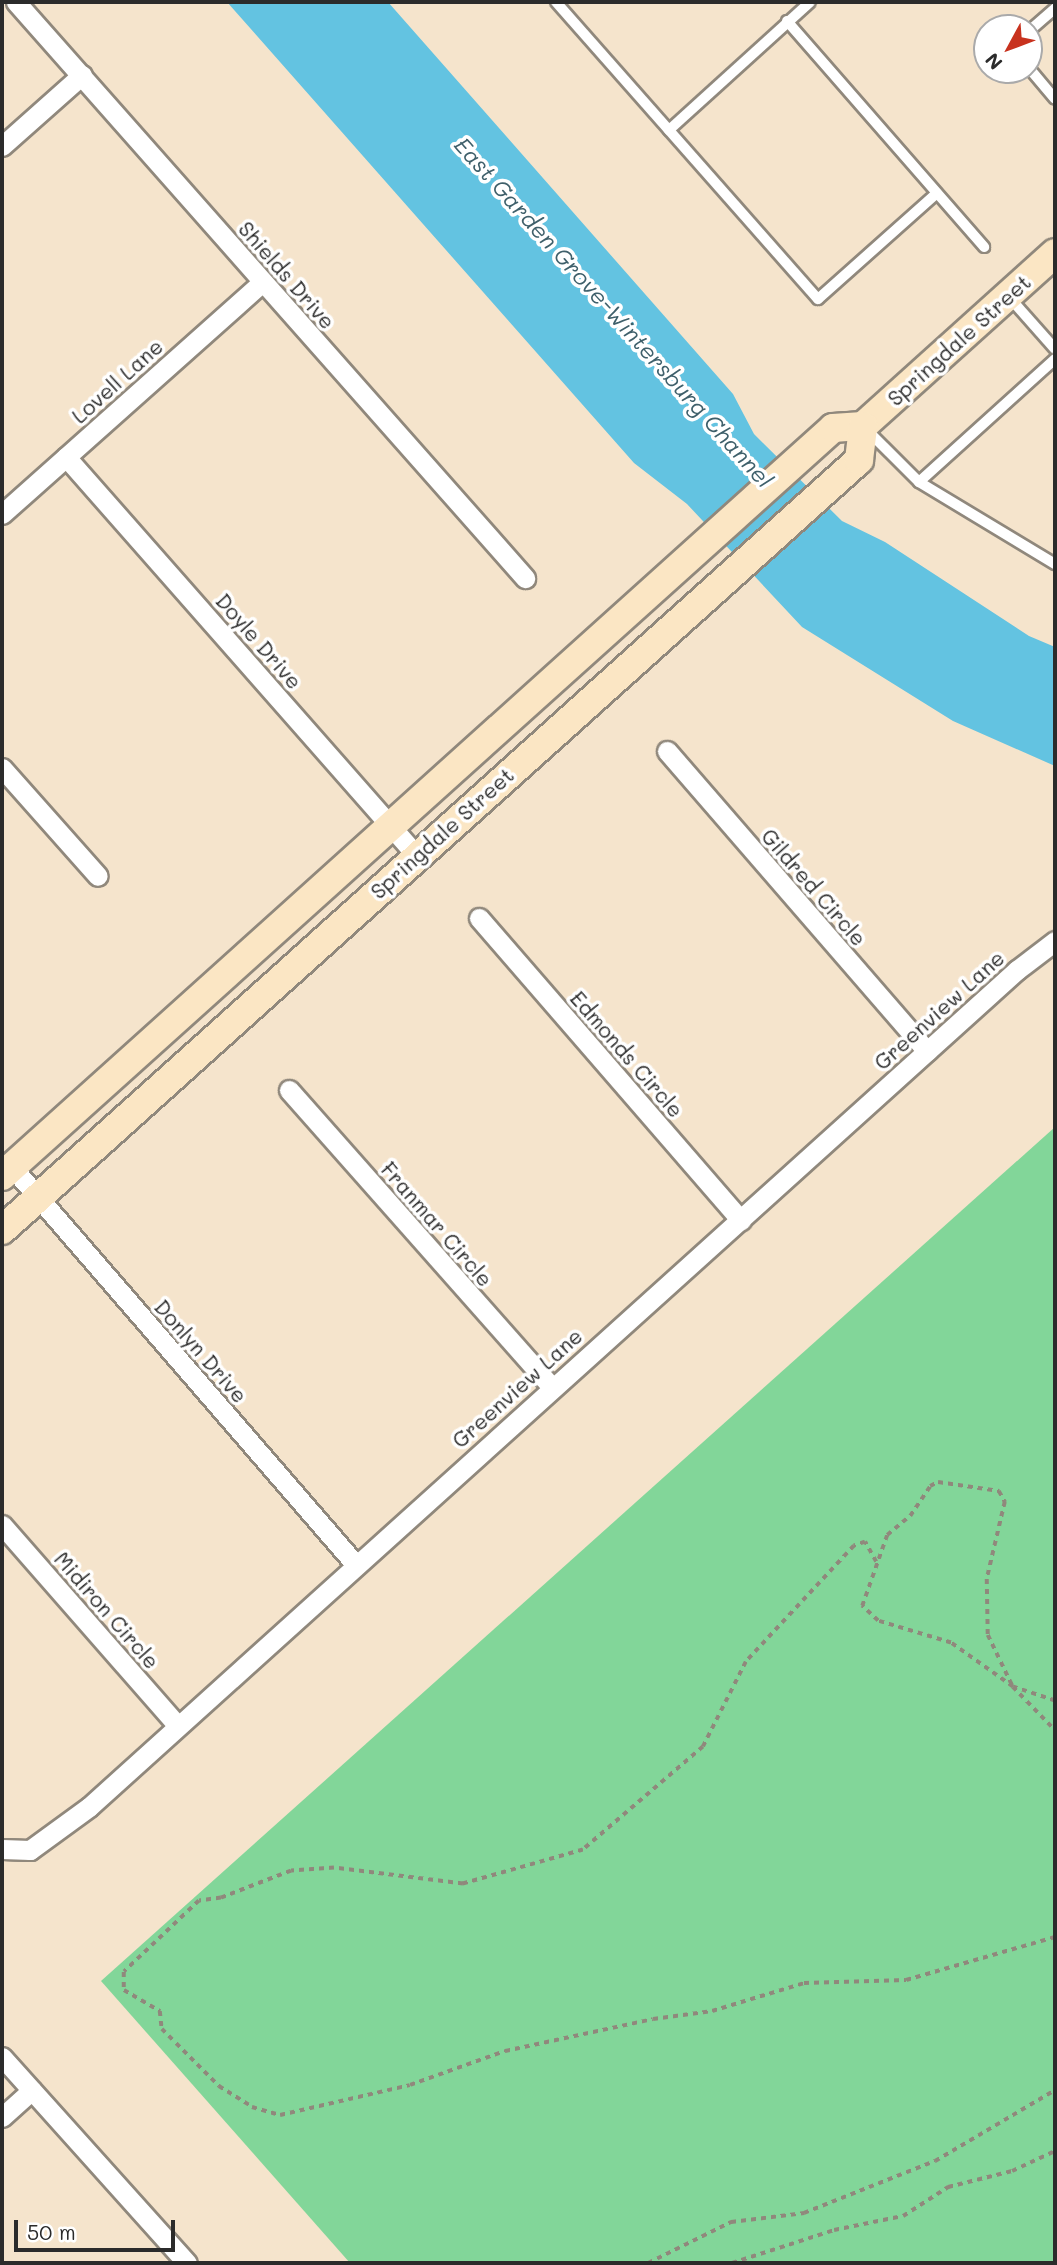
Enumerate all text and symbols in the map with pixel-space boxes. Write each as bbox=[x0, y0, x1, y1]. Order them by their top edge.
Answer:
north arrow bbox=[973, 14, 1043, 84]
text: N bbox=[979, 48, 1007, 75]
water label: East Garden Grove-Wintersburg Channel bbox=[449, 131, 779, 493]
street label: Shields Drive bbox=[233, 216, 341, 334]
street label: Springdale Street bbox=[882, 269, 1036, 411]
street label: Lovell Lane bbox=[66, 334, 168, 428]
street label: Doyle Drive bbox=[211, 588, 307, 694]
street label: Springdale Street bbox=[365, 762, 519, 904]
street label: Gildred Circle bbox=[756, 823, 872, 951]
street label: Greenview Lane bbox=[869, 945, 1009, 1075]
street label: Edmonds Circle bbox=[565, 986, 689, 1122]
street label: Franmar Circle bbox=[376, 1157, 498, 1291]
street label: Donlyn Drive bbox=[149, 1294, 253, 1408]
street label: Greenview Lane bbox=[447, 1323, 587, 1453]
street label: Midiron Circle bbox=[49, 1546, 165, 1674]
scale bar bbox=[18, 2206, 178, 2250]
text: 50 m bbox=[27, 2218, 76, 2245]

